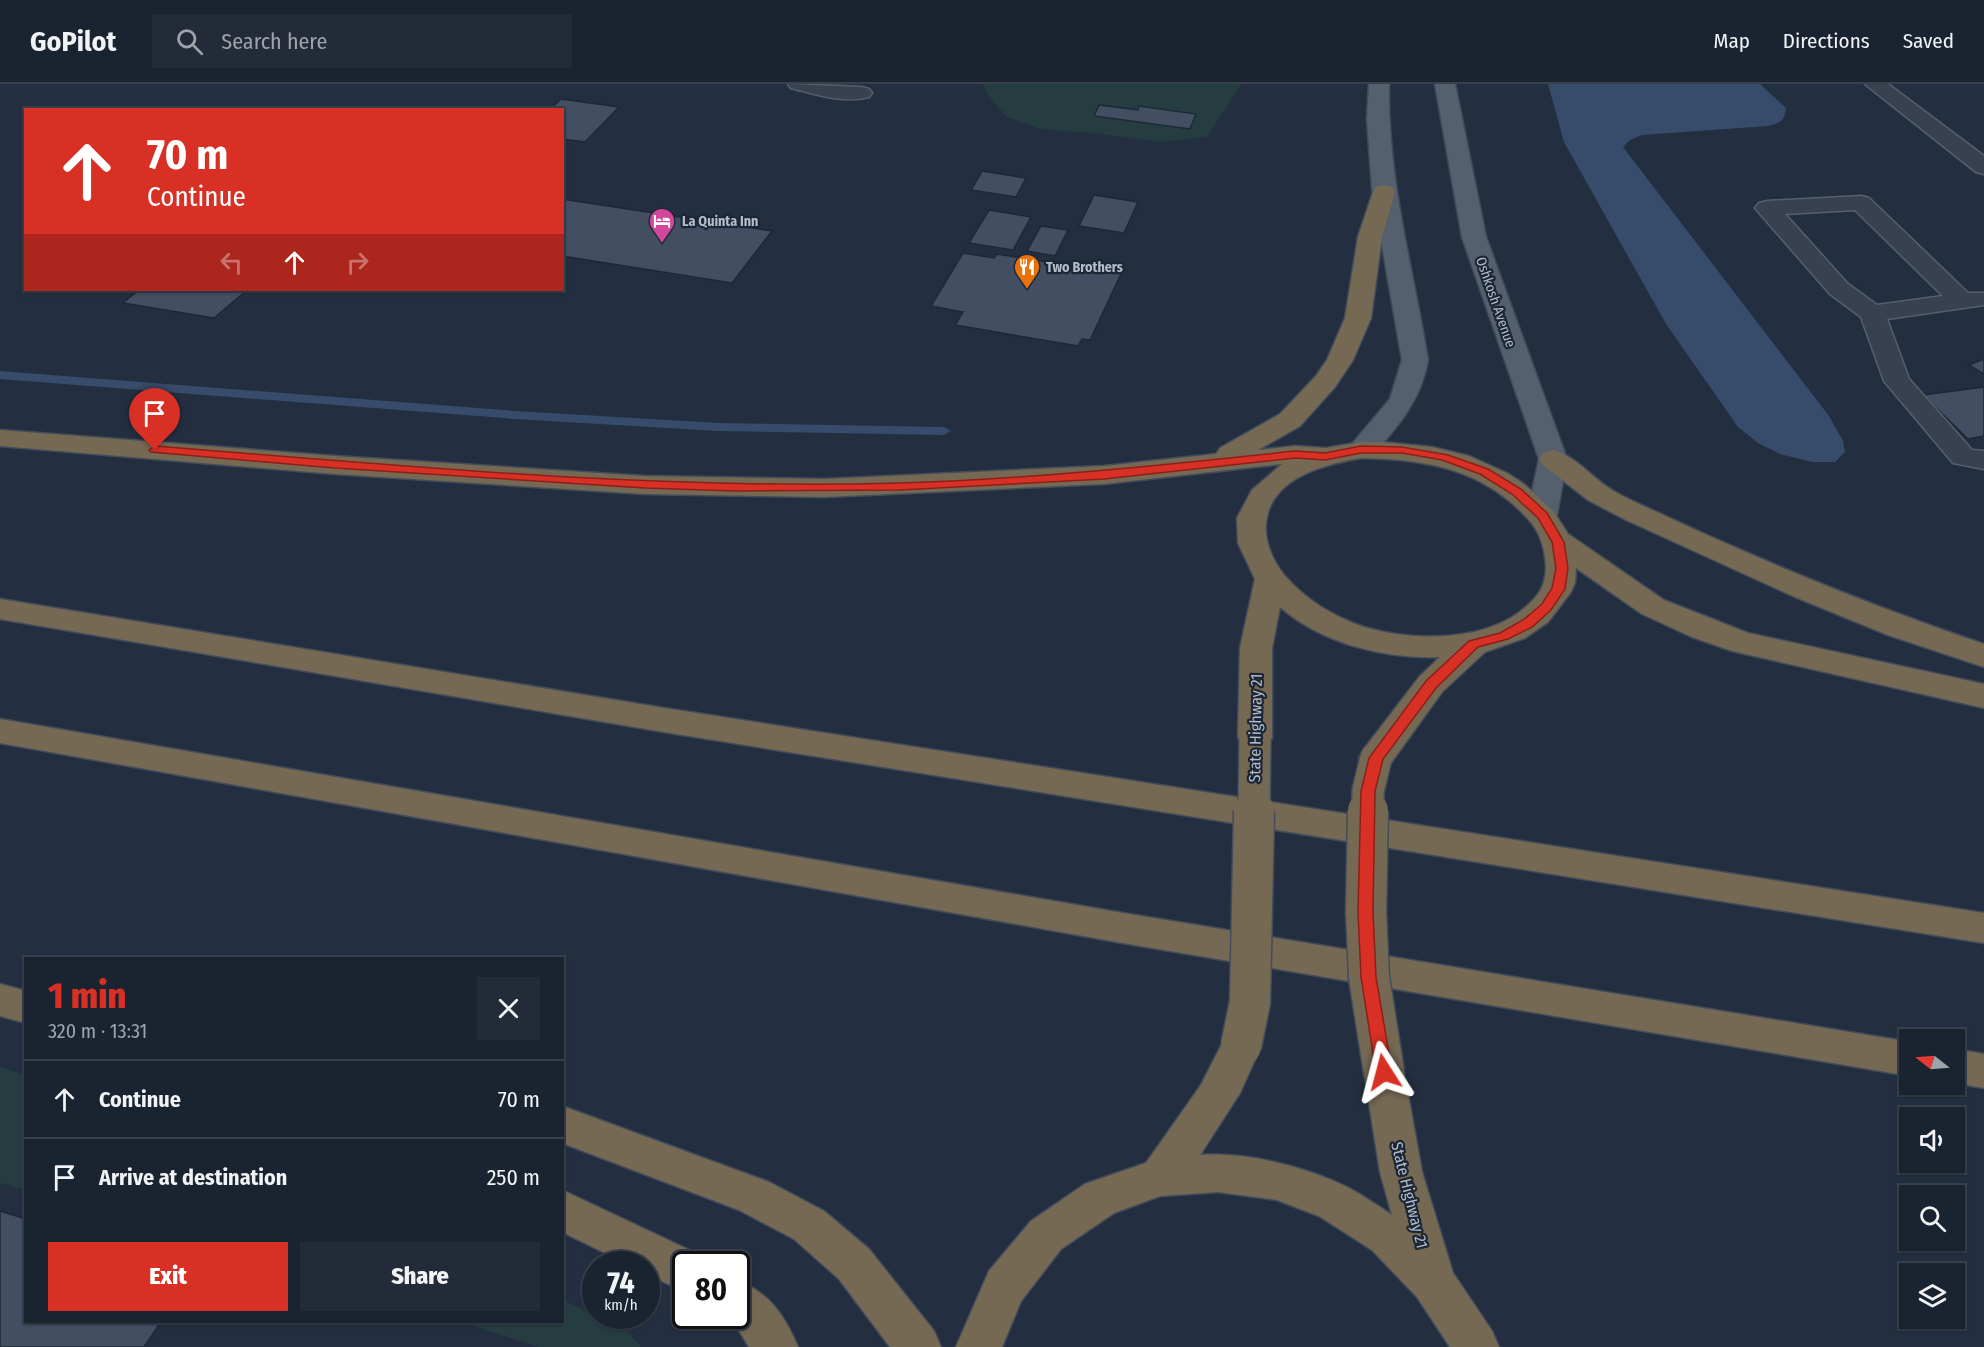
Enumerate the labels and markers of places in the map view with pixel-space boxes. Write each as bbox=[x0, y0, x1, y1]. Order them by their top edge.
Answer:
hotel icon: La Quinta Inn bbox=[647, 206, 677, 244]
place label: La Quinta Inn bbox=[682, 213, 758, 230]
restaurant icon: Two Brothers bbox=[1012, 252, 1042, 290]
place label: Two Brothers bbox=[1046, 259, 1123, 276]
pin bbox=[129, 388, 180, 450]

